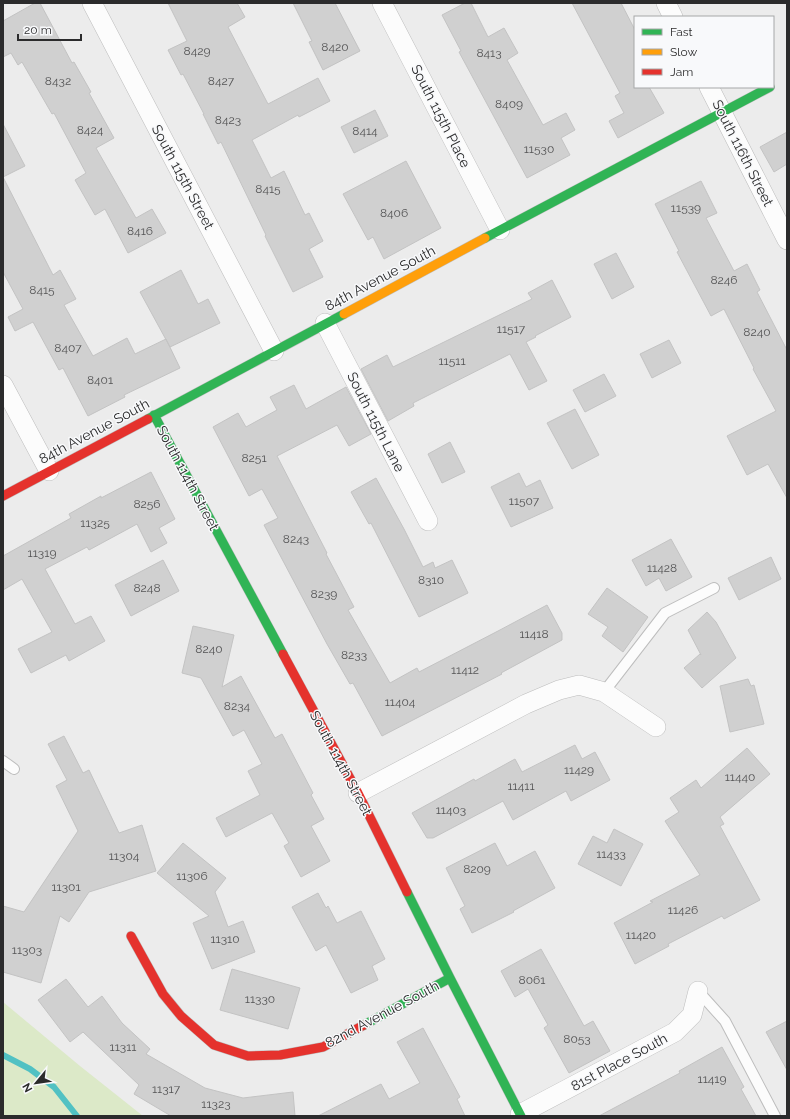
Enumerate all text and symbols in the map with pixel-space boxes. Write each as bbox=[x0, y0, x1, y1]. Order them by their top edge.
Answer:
scale bar bbox=[18, 16, 81, 42]
legend bbox=[634, 16, 774, 88]
text: 20 m bbox=[24, 23, 52, 37]
text: Fast bbox=[670, 25, 693, 39]
house number: 8420 bbox=[321, 40, 349, 54]
house number: 8429 bbox=[184, 44, 210, 58]
text: Slow bbox=[670, 45, 697, 59]
house number: 8413 bbox=[476, 46, 502, 60]
street label: South 115th Place bbox=[408, 62, 474, 170]
text: Jam bbox=[670, 65, 693, 79]
house number: 8432 bbox=[45, 74, 71, 88]
house number: 8427 bbox=[208, 74, 235, 88]
house number: 8409 bbox=[495, 97, 523, 111]
street label: South 116th Street bbox=[709, 97, 777, 209]
house number: 8423 bbox=[215, 113, 241, 127]
street label: South 115th Street bbox=[149, 122, 218, 232]
house number: 8424 bbox=[77, 123, 104, 137]
house number: 8414 bbox=[352, 124, 378, 138]
house number: 11530 bbox=[524, 142, 554, 156]
house number: 8415 bbox=[255, 182, 281, 196]
house number: 11539 bbox=[671, 201, 701, 215]
house number: 8406 bbox=[380, 206, 408, 220]
house number: 8416 bbox=[127, 224, 153, 238]
street label: 84th Avenue South bbox=[322, 242, 438, 314]
house number: 8246 bbox=[710, 273, 738, 287]
house number: 8415 bbox=[29, 283, 55, 297]
house number: 11517 bbox=[497, 322, 526, 336]
house number: 8240 bbox=[743, 325, 771, 339]
house number: 8407 bbox=[54, 341, 82, 355]
house number: 11511 bbox=[438, 354, 466, 368]
street label: South 115th Lane bbox=[344, 369, 408, 475]
house number: 8401 bbox=[87, 373, 113, 387]
street label: 84th Avenue South bbox=[36, 395, 152, 467]
street label: South 114th Street bbox=[154, 423, 223, 533]
house number: 8251 bbox=[241, 451, 267, 465]
house number: 11507 bbox=[509, 494, 540, 508]
house number: 8256 bbox=[133, 497, 161, 511]
house number: 11325 bbox=[80, 516, 110, 530]
house number: 8243 bbox=[283, 532, 309, 546]
house number: 11319 bbox=[28, 546, 56, 560]
house number: 11428 bbox=[647, 561, 677, 575]
house number: 8310 bbox=[418, 573, 444, 587]
house number: 8248 bbox=[133, 581, 161, 595]
house number: 8239 bbox=[311, 587, 337, 601]
house number: 11418 bbox=[519, 627, 549, 641]
house number: 8240 bbox=[195, 642, 223, 656]
house number: 8233 bbox=[341, 648, 367, 662]
house number: 11412 bbox=[451, 663, 479, 677]
house number: 11404 bbox=[385, 695, 416, 709]
house number: 8234 bbox=[224, 699, 251, 713]
street label: South 114th Street bbox=[307, 708, 376, 818]
house number: 11429 bbox=[564, 763, 594, 777]
house number: 11440 bbox=[725, 770, 755, 784]
house number: 11411 bbox=[507, 779, 535, 793]
house number: 11403 bbox=[436, 803, 466, 817]
house number: 11433 bbox=[596, 847, 626, 861]
house number: 11304 bbox=[109, 849, 140, 863]
house number: 8209 bbox=[463, 862, 491, 876]
house number: 11306 bbox=[176, 869, 208, 883]
house number: 11301 bbox=[51, 880, 81, 894]
house number: 11426 bbox=[668, 903, 698, 917]
house number: 11420 bbox=[626, 928, 656, 942]
house number: 11310 bbox=[210, 932, 240, 946]
house number: 11303 bbox=[12, 943, 42, 957]
house number: 8061 bbox=[519, 973, 545, 987]
street label: 82nd Avenue South bbox=[322, 977, 442, 1051]
house number: 11330 bbox=[245, 992, 275, 1006]
street label: 81st Place South bbox=[568, 1030, 670, 1094]
house number: 8053 bbox=[563, 1032, 591, 1046]
house number: 11311 bbox=[110, 1040, 136, 1054]
north arrow bbox=[16, 1063, 56, 1103]
house number: 11419 bbox=[698, 1072, 727, 1086]
text: N bbox=[20, 1081, 35, 1094]
house number: 11317 bbox=[152, 1082, 181, 1096]
house number: 11323 bbox=[201, 1097, 231, 1111]

